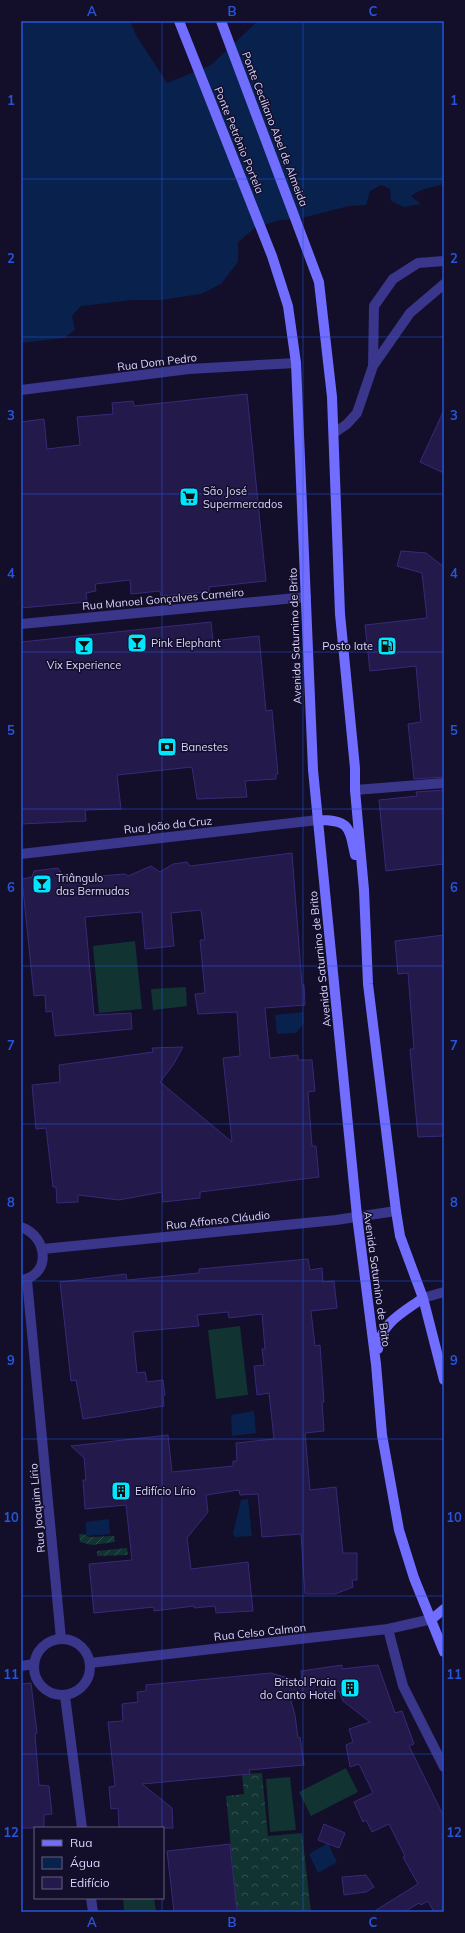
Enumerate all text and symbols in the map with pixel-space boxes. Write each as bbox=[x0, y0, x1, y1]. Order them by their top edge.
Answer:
text: A bbox=[87, 3, 97, 19]
text: B bbox=[228, 3, 237, 19]
text: C bbox=[369, 3, 378, 19]
street label: Ponte Ceciliano Abel de Almeida bbox=[239, 50, 311, 208]
street label: Ponte Petrônio Portela bbox=[211, 85, 267, 195]
text: 1 bbox=[7, 92, 15, 108]
text: 1 bbox=[450, 92, 458, 108]
text: 2 bbox=[7, 250, 15, 266]
text: 2 bbox=[450, 250, 458, 266]
street label: Rua Dom Pedro bbox=[116, 350, 198, 374]
text: 3 bbox=[7, 407, 15, 423]
text: 3 bbox=[450, 407, 458, 423]
place label: São José Supermercados bbox=[203, 484, 283, 511]
supermarket icon: São José Supermercados bbox=[178, 486, 200, 508]
text: 4 bbox=[7, 565, 15, 581]
text: 4 bbox=[450, 565, 458, 581]
street label: Avenida Saturnino de Brito bbox=[286, 567, 304, 705]
street label: Rua Manoel Gonçalves Carneiro bbox=[82, 585, 244, 613]
bar icon: Pink Elephant bbox=[126, 632, 148, 654]
bar icon: Vix Experience bbox=[73, 635, 95, 657]
fuel station icon: Posto Iate bbox=[376, 635, 398, 657]
place label: Pink Elephant bbox=[151, 636, 221, 650]
place label: Posto Iate bbox=[322, 639, 373, 653]
place label: Vix Experience bbox=[47, 658, 121, 672]
text: 5 bbox=[7, 722, 15, 738]
text: 5 bbox=[450, 722, 458, 738]
bank icon: Banestes bbox=[156, 736, 178, 758]
place label: Banestes bbox=[181, 740, 228, 754]
street label: Rua João da Cruz bbox=[123, 813, 213, 837]
place label: Triângulo das Bermudas bbox=[56, 871, 130, 898]
bar icon: Triângulo das Bermudas bbox=[31, 873, 53, 895]
text: 6 bbox=[7, 879, 15, 895]
text: 6 bbox=[450, 879, 458, 895]
street label: Avenida Saturnino de Brito bbox=[306, 890, 334, 1028]
text: 7 bbox=[7, 1037, 15, 1053]
text: 7 bbox=[450, 1037, 458, 1053]
text: 8 bbox=[7, 1194, 15, 1210]
text: 8 bbox=[450, 1194, 458, 1210]
street label: Rua Affonso Cláudio bbox=[165, 1208, 271, 1232]
street label: Avenida Saturnino de Brito bbox=[361, 1210, 393, 1348]
text: 9 bbox=[7, 1352, 15, 1368]
text: 9 bbox=[450, 1352, 458, 1368]
street label: Rua Joaquim Lírio bbox=[26, 1463, 48, 1553]
building icon: Edifício Lírio bbox=[110, 1480, 132, 1502]
place label: Edifício Lírio bbox=[135, 1484, 196, 1498]
text: 10 bbox=[3, 1509, 19, 1525]
text: 10 bbox=[446, 1509, 462, 1525]
street label: Rua Celso Calmon bbox=[213, 1620, 307, 1644]
text: 11 bbox=[3, 1666, 19, 1682]
text: 11 bbox=[446, 1666, 462, 1682]
place label: Bristol Praia do Canto Hotel bbox=[260, 1675, 336, 1702]
building icon: Bristol Praia do Canto Hotel bbox=[339, 1677, 361, 1699]
text: 12 bbox=[3, 1824, 19, 1840]
text: 12 bbox=[446, 1824, 462, 1840]
legend bbox=[34, 1827, 164, 1899]
text: Rua bbox=[70, 1835, 92, 1850]
text: Água bbox=[70, 1855, 100, 1870]
text: Edifício bbox=[70, 1875, 110, 1890]
text: A bbox=[87, 1914, 97, 1930]
text: B bbox=[228, 1914, 237, 1930]
text: C bbox=[369, 1914, 378, 1930]

